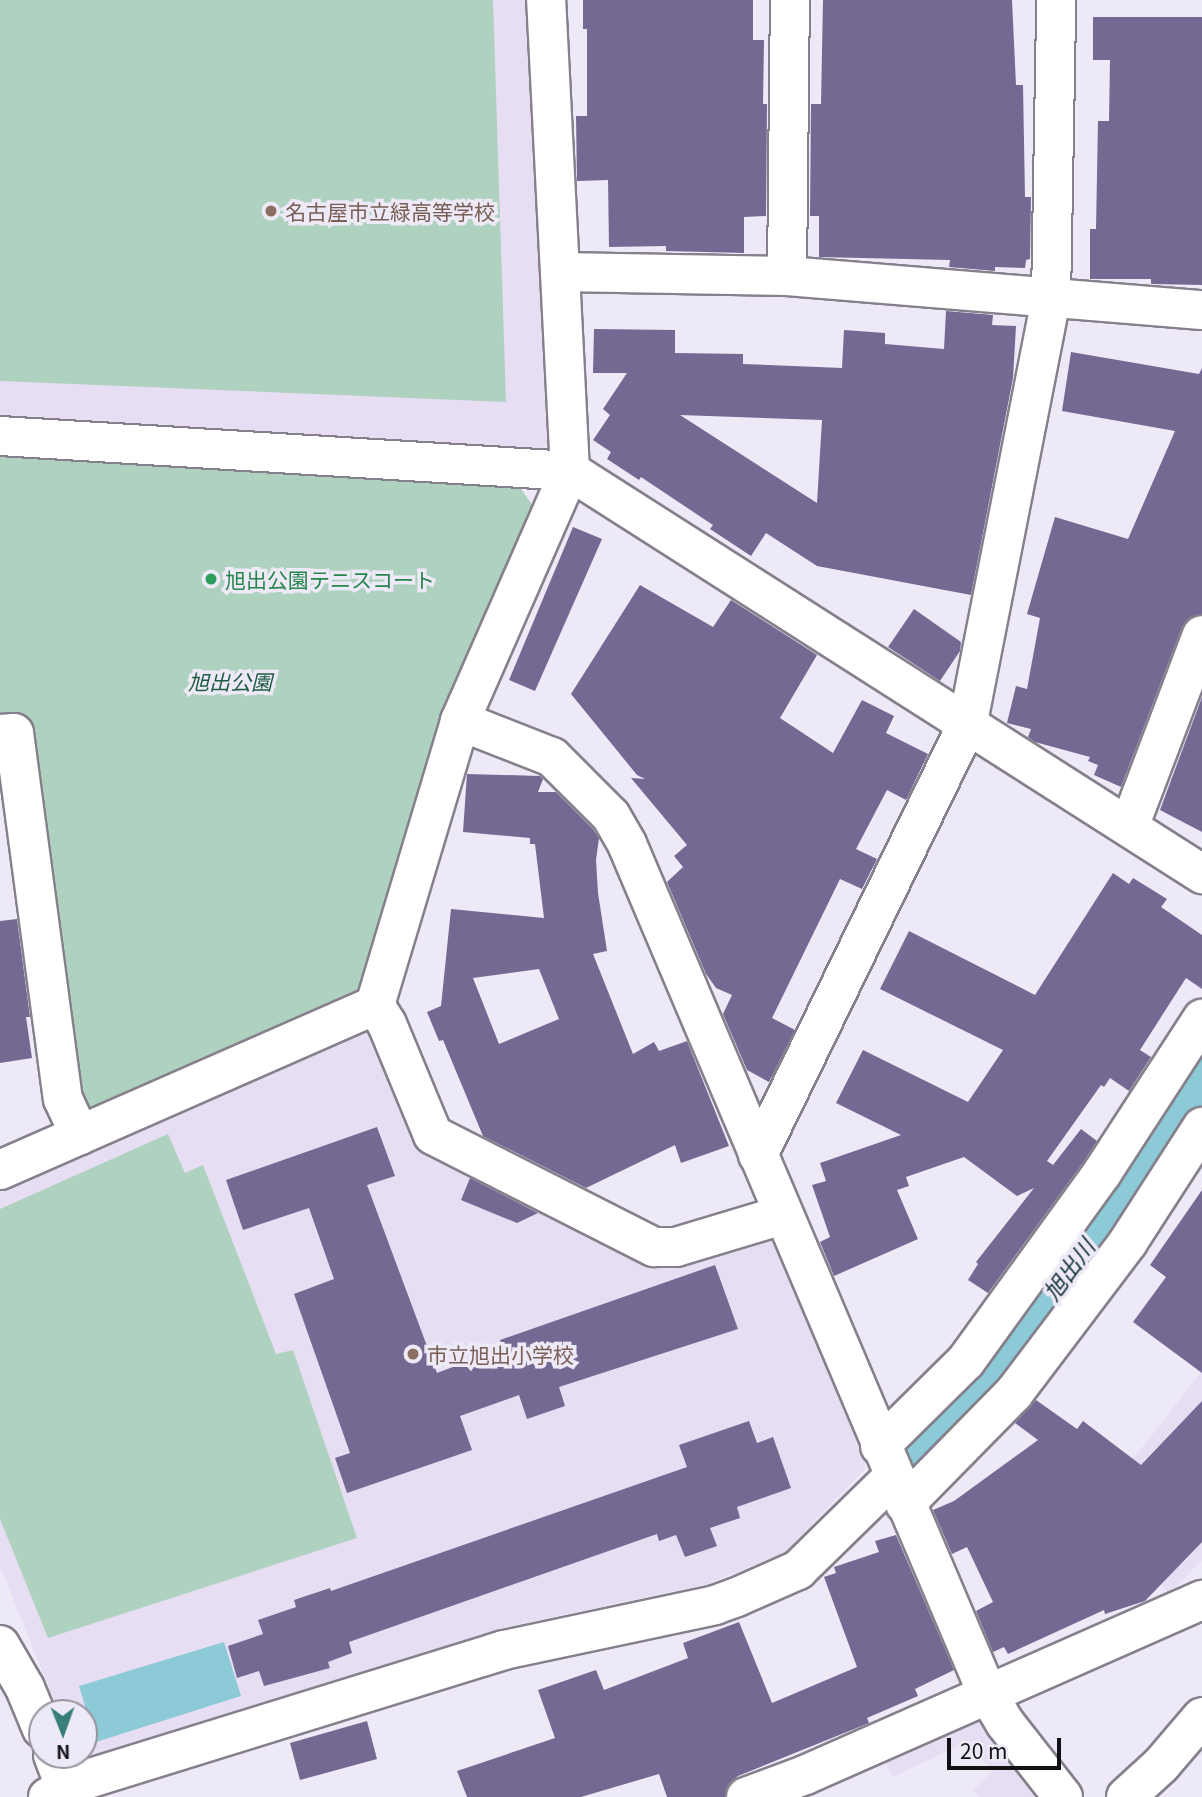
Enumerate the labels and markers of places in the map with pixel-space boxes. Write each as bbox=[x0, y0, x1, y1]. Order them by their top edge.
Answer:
place label: 名古屋市立緑高等学校 bbox=[285, 198, 495, 224]
marker: 名古屋市立緑高等学校 bbox=[263, 203, 279, 219]
place label: 旭出公園テニスコート bbox=[225, 566, 435, 592]
marker: 旭出公園テニスコート bbox=[203, 571, 219, 587]
place label: 市立旭出小学校 bbox=[427, 1341, 574, 1367]
marker: 市立旭出小学校 bbox=[405, 1346, 421, 1362]

